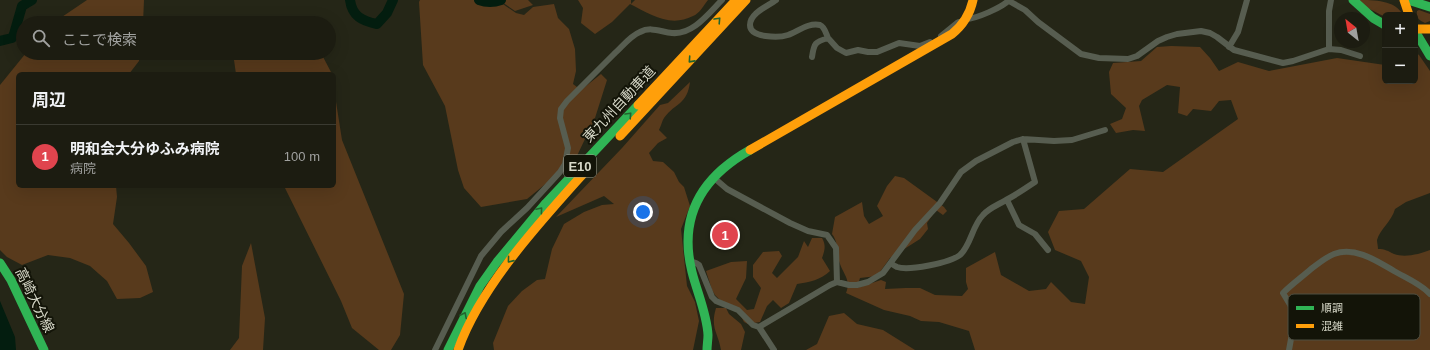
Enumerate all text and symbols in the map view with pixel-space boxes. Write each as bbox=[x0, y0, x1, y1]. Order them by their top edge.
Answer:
north arrow bbox=[1334, 12, 1370, 48]
map controls bbox=[1382, 12, 1418, 84]
button: + bbox=[1382, 12, 1418, 48]
search box bbox=[16, 16, 336, 60]
one-way arrow bbox=[713, 17, 720, 24]
icon: search bbox=[30, 27, 52, 49]
text: ここで検索 bbox=[62, 31, 137, 48]
button: − bbox=[1382, 48, 1418, 84]
one-way arrow bbox=[689, 55, 696, 63]
street label: 東九州自動車道 bbox=[580, 63, 658, 145]
text: 周辺 bbox=[32, 91, 66, 110]
one-way arrow bbox=[624, 112, 632, 120]
text: 明和会大分ゆふみ病院 bbox=[70, 140, 220, 157]
text: 1 bbox=[41, 149, 49, 164]
text: 100 m bbox=[284, 149, 320, 164]
road number: E10 bbox=[564, 155, 596, 177]
text: 病院 bbox=[70, 161, 96, 176]
your location bbox=[633, 202, 653, 222]
one-way arrow bbox=[536, 207, 543, 214]
pin: 1 bbox=[712, 220, 738, 250]
one-way arrow bbox=[508, 256, 515, 263]
street label: 高崎大分線 bbox=[12, 265, 58, 335]
legend bbox=[1288, 294, 1420, 340]
text: 順調 bbox=[1321, 302, 1343, 314]
one-way arrow bbox=[459, 311, 467, 319]
text: 混雑 bbox=[1321, 320, 1343, 332]

